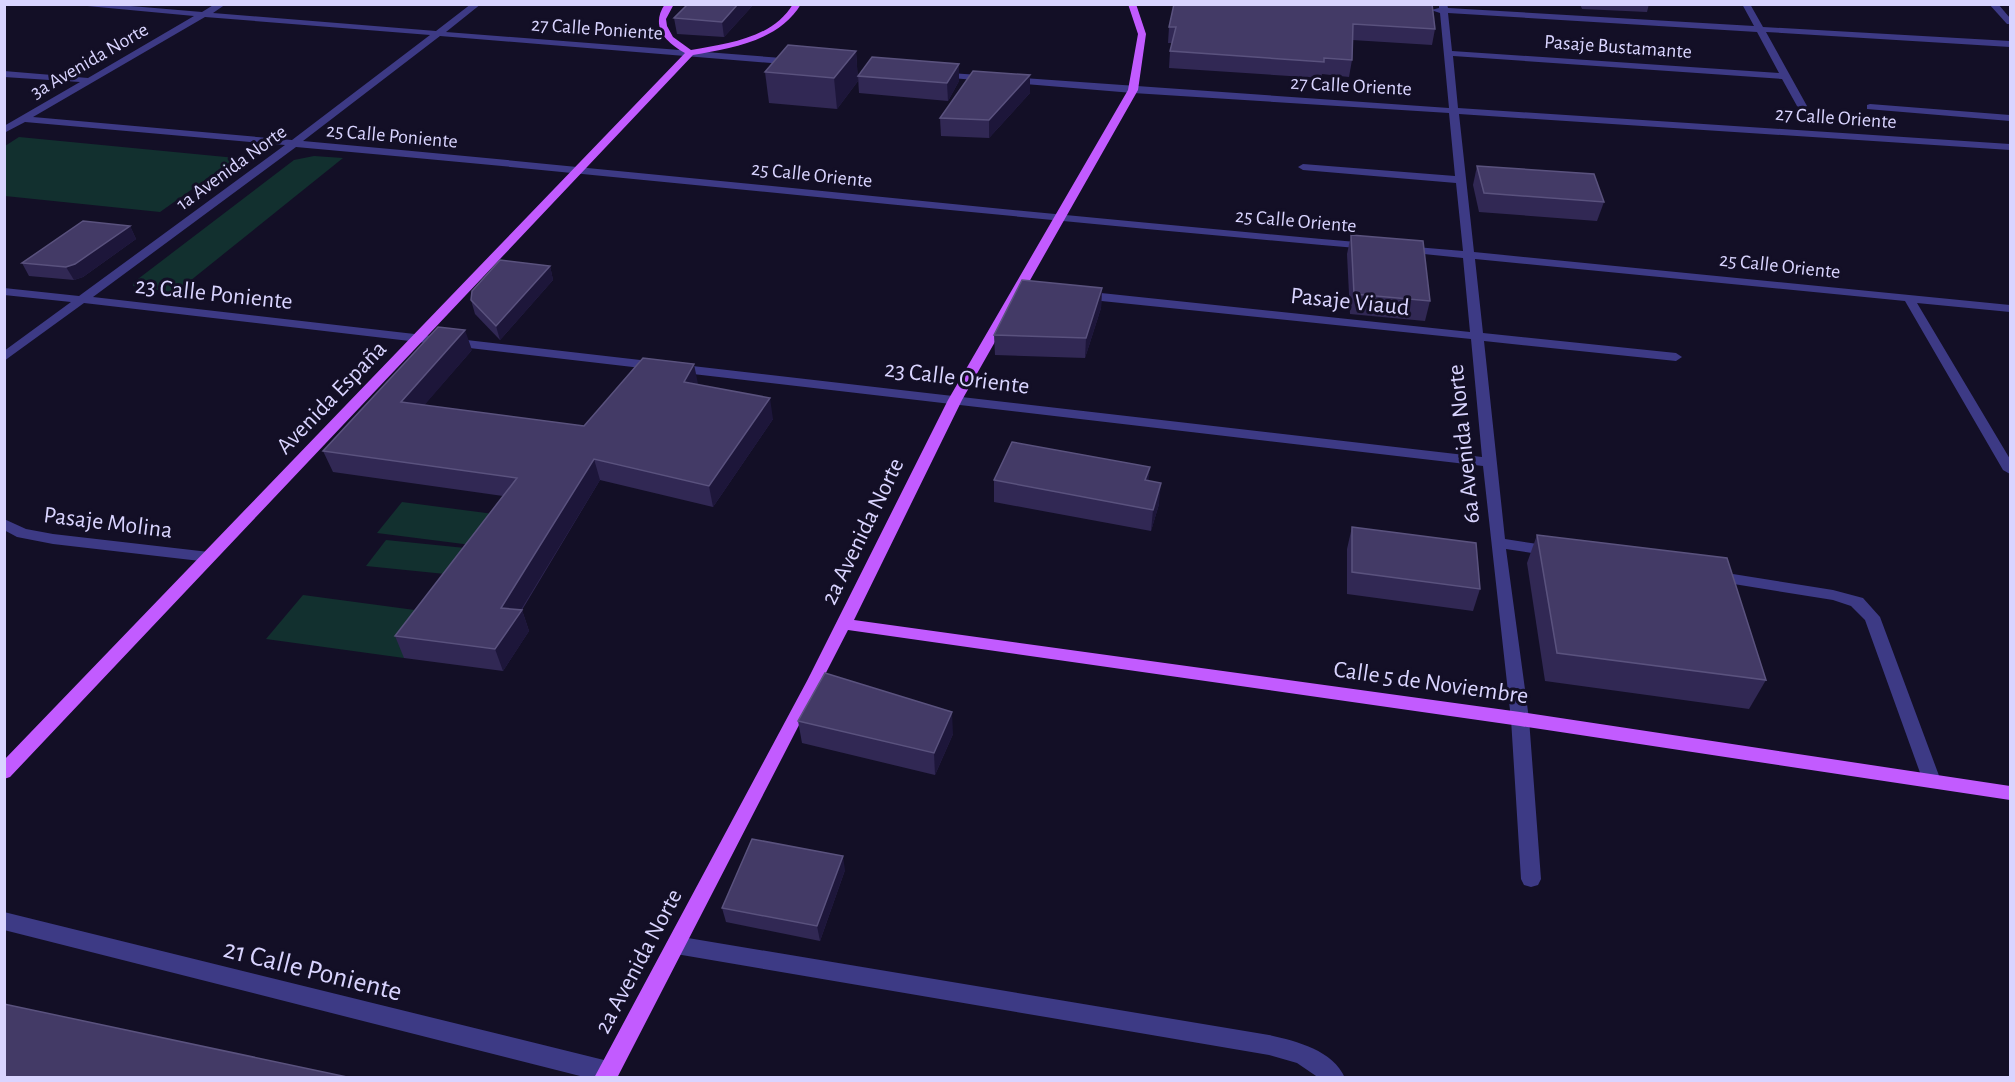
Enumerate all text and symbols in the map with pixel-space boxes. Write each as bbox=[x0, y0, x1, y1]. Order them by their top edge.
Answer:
street label: 27 Calle Poniente bbox=[530, 14, 663, 44]
street label: 3a Avenida Norte bbox=[27, 19, 152, 103]
street label: Pasaje Bustamante bbox=[1543, 32, 1692, 62]
street label: 27 Calle Oriente bbox=[1290, 73, 1412, 99]
street label: 27 Calle Oriente bbox=[1775, 104, 1897, 132]
street label: 25 Calle Poniente bbox=[325, 120, 459, 152]
street label: 1a Avenida Norte bbox=[173, 121, 290, 214]
street label: 25 Calle Oriente bbox=[750, 159, 873, 191]
street label: 25 Calle Oriente bbox=[1234, 206, 1357, 236]
street label: 25 Calle Oriente bbox=[1718, 250, 1841, 282]
street label: 23 Calle Poniente bbox=[134, 274, 294, 314]
street label: Pasaje Viaud bbox=[1289, 284, 1411, 320]
street label: Avenida España bbox=[272, 337, 391, 459]
street label: 23 Calle Oriente bbox=[883, 357, 1031, 399]
street label: 6a Avenida Norte bbox=[1444, 363, 1484, 525]
street label: 2a Avenida Norte bbox=[817, 454, 909, 608]
street label: Pasaje Molina bbox=[42, 503, 174, 543]
street label: Calle 5 de Noviembre bbox=[1332, 657, 1530, 709]
street label: 2a Avenida Norte bbox=[591, 885, 687, 1038]
street label: 21 Calle Poniente bbox=[220, 935, 405, 1007]

